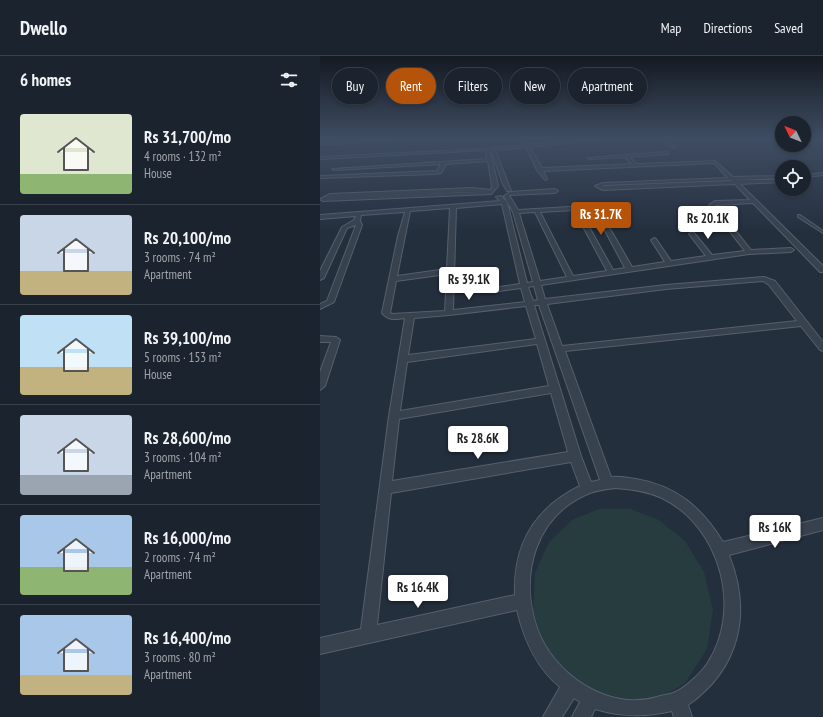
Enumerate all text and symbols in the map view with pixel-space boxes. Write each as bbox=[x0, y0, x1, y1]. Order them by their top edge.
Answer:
text: Dwello bbox=[20, 16, 67, 40]
text: Map bbox=[661, 19, 681, 37]
text: Directions bbox=[703, 19, 752, 37]
text: Saved bbox=[774, 19, 803, 37]
chip: Buy bbox=[332, 68, 378, 104]
chip: Rent bbox=[386, 68, 436, 104]
chip: Filters bbox=[444, 68, 502, 104]
chip: New bbox=[510, 68, 560, 104]
chip: Apartment bbox=[568, 68, 647, 104]
text: 6 homes bbox=[20, 69, 71, 91]
icon: filters bbox=[278, 69, 300, 91]
north arrow bbox=[775, 116, 811, 152]
map controls bbox=[775, 116, 811, 196]
text: Rs 31,700/mo bbox=[144, 126, 231, 148]
icon: home bbox=[52, 130, 100, 178]
text: 4 rooms · 132 m² bbox=[144, 148, 222, 165]
button: locate bbox=[775, 160, 811, 196]
text: House bbox=[144, 165, 172, 182]
pin: Rs 31.7K bbox=[560, 202, 642, 236]
text: Rs 31.7K bbox=[580, 206, 622, 223]
pin: Rs 20.1K bbox=[667, 206, 749, 240]
text: Rs 20.1K bbox=[687, 210, 729, 227]
text: Rs 20,100/mo bbox=[144, 227, 231, 249]
icon: home bbox=[52, 231, 100, 279]
text: 3 rooms · 74 m² bbox=[144, 249, 216, 266]
text: Apartment bbox=[144, 266, 192, 283]
pin: Rs 39.1K bbox=[428, 267, 510, 301]
text: Rs 39.1K bbox=[448, 271, 490, 288]
text: Rs 39,100/mo bbox=[144, 327, 231, 349]
icon: home bbox=[52, 331, 100, 379]
text: 5 rooms · 153 m² bbox=[144, 349, 222, 366]
text: House bbox=[144, 366, 172, 383]
pin: Rs 28.6K bbox=[437, 426, 519, 460]
text: Rs 28,600/mo bbox=[144, 427, 231, 449]
text: Rs 28.6K bbox=[457, 430, 499, 447]
icon: home bbox=[52, 431, 100, 479]
text: 3 rooms · 104 m² bbox=[144, 449, 222, 466]
text: Apartment bbox=[144, 466, 192, 483]
pin: Rs 16K bbox=[742, 515, 808, 549]
text: Rs 16K bbox=[759, 519, 791, 536]
text: Rs 16,000/mo bbox=[144, 527, 231, 549]
icon: home bbox=[52, 531, 100, 579]
text: 2 rooms · 74 m² bbox=[144, 549, 216, 566]
text: Apartment bbox=[144, 566, 192, 583]
pin: Rs 16.4K bbox=[377, 575, 459, 609]
text: Rs 16.4K bbox=[397, 579, 439, 596]
text: Rs 16,400/mo bbox=[144, 627, 231, 649]
icon: home bbox=[52, 631, 100, 679]
text: 3 rooms · 80 m² bbox=[144, 649, 216, 666]
text: Apartment bbox=[144, 666, 192, 683]

